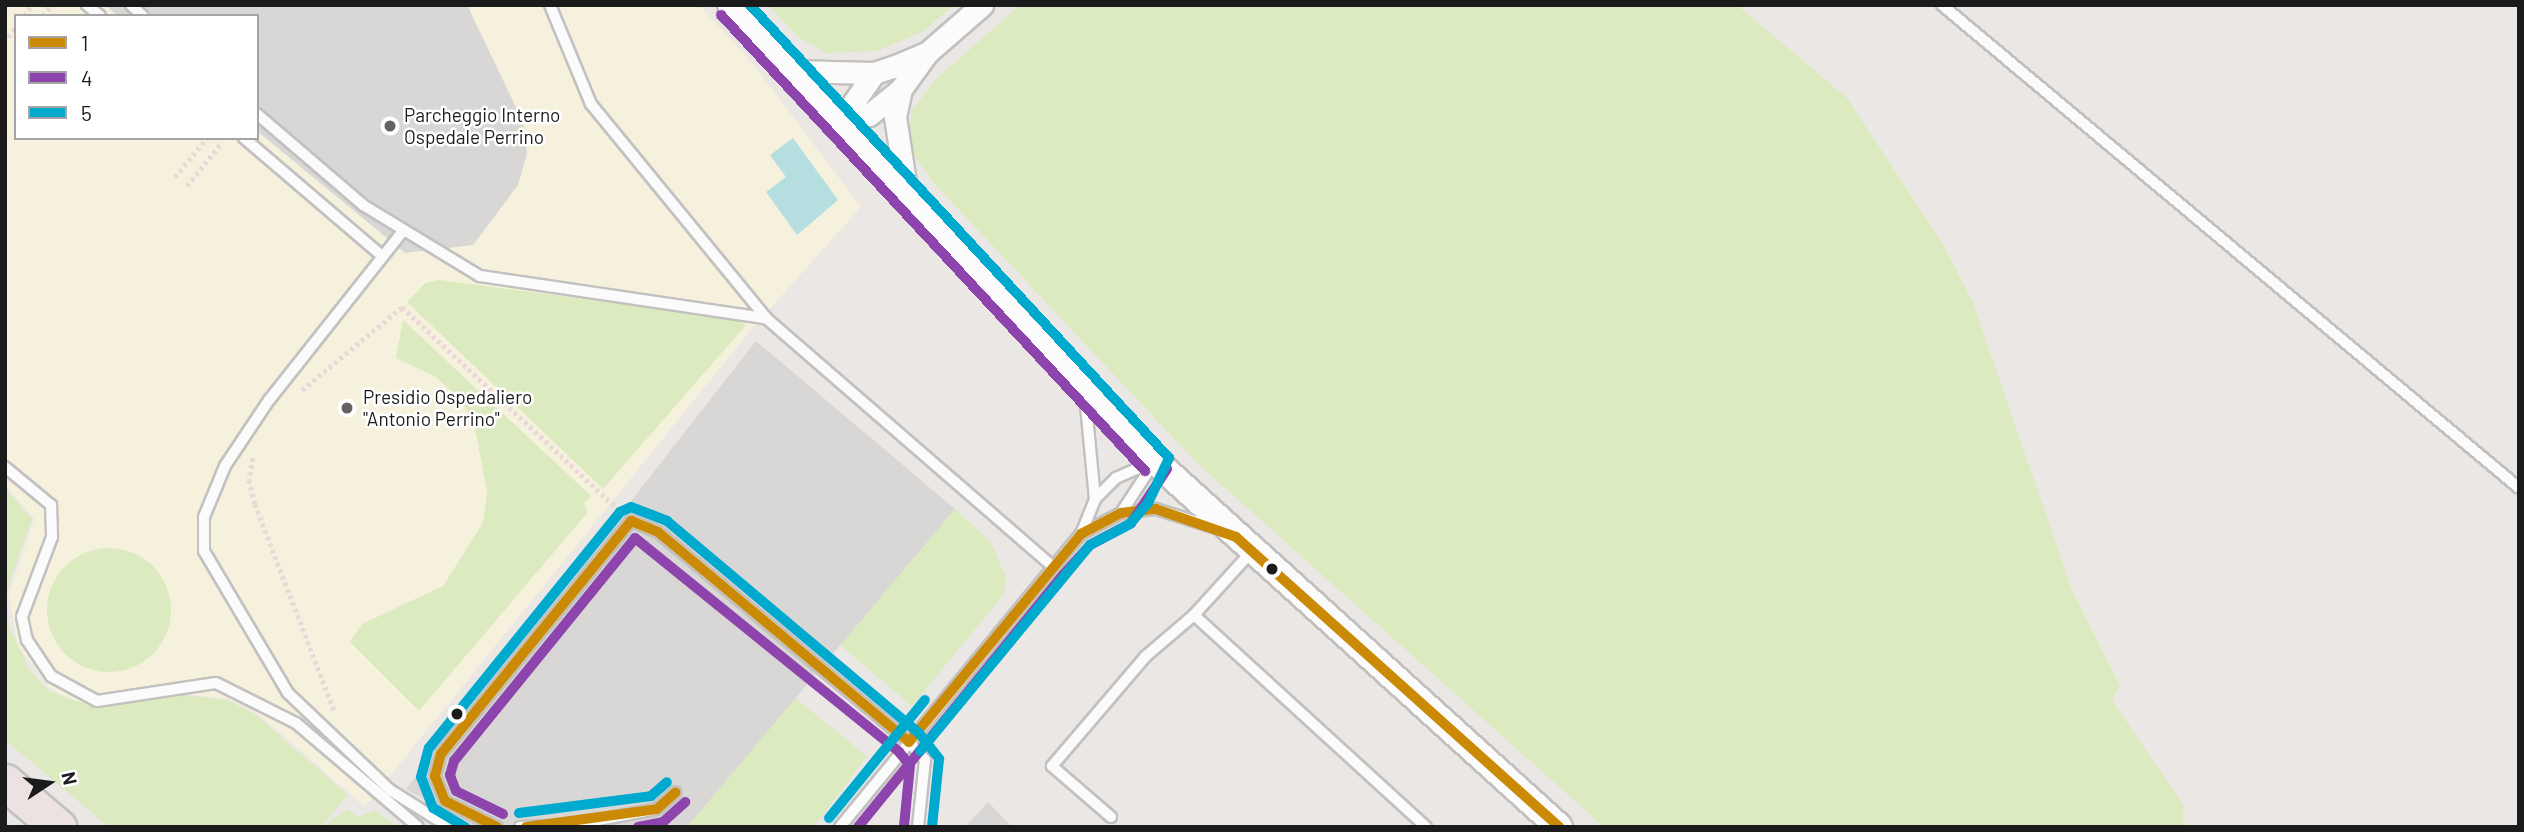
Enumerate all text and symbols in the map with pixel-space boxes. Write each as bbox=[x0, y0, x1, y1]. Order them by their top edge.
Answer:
legend bbox=[14, 14, 259, 140]
text: 1 bbox=[81, 30, 88, 55]
text: 4 bbox=[81, 65, 93, 90]
text: 5 bbox=[81, 100, 92, 125]
place label: Parcheggio Interno Ospedale Perrino bbox=[404, 104, 560, 148]
marker: Parcheggio Interno Ospedale Perrino bbox=[382, 118, 398, 134]
place label: Presidio Ospedaliero "Antonio Perrino" bbox=[363, 386, 532, 430]
marker: Presidio Ospedaliero "Antonio Perrino" bbox=[337, 398, 357, 418]
unlabelled marker bbox=[1265, 562, 1279, 576]
unlabelled marker bbox=[450, 707, 464, 721]
north arrow bbox=[14, 748, 84, 818]
text: N bbox=[57, 769, 83, 787]

